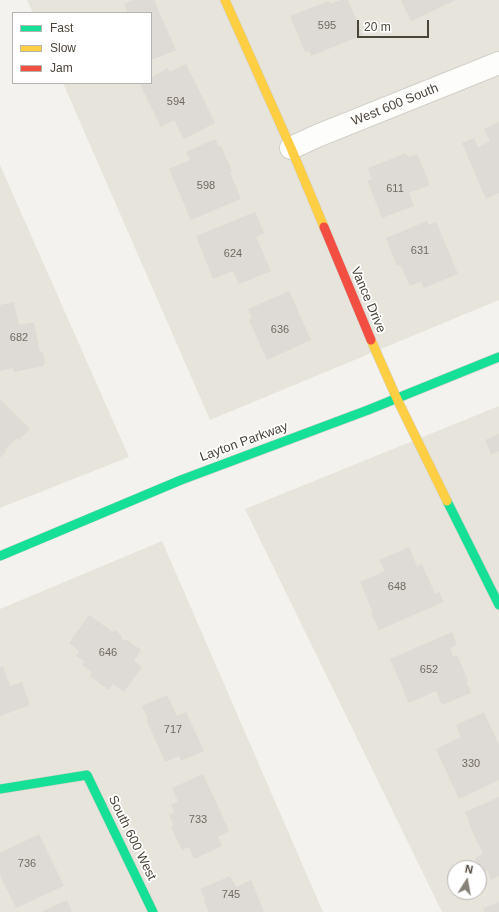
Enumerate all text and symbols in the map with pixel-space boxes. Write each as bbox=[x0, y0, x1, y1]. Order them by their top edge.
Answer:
legend bbox=[12, 12, 152, 84]
scale bar bbox=[359, 12, 431, 38]
house number: 595 bbox=[318, 19, 336, 33]
text: 20 m bbox=[364, 20, 391, 34]
text: Fast bbox=[50, 21, 73, 35]
text: Slow bbox=[50, 41, 76, 55]
text: Jam bbox=[50, 61, 73, 75]
street label: West 600 South bbox=[349, 80, 441, 130]
house number: 594 bbox=[167, 95, 185, 109]
house number: 598 bbox=[197, 179, 215, 193]
house number: 611 bbox=[386, 182, 404, 196]
house number: 631 bbox=[411, 244, 429, 258]
house number: 624 bbox=[224, 247, 242, 261]
street label: Vance Drive bbox=[347, 265, 389, 335]
house number: 636 bbox=[271, 323, 289, 337]
house number: 682 bbox=[10, 331, 28, 345]
street label: Layton Parkway bbox=[198, 419, 290, 465]
house number: 648 bbox=[388, 580, 406, 594]
house number: 646 bbox=[99, 646, 117, 660]
house number: 652 bbox=[420, 663, 438, 677]
house number: 717 bbox=[164, 723, 182, 737]
house number: 330 bbox=[462, 757, 480, 771]
street label: South 600 West bbox=[105, 793, 159, 883]
house number: 733 bbox=[189, 813, 207, 827]
house number: 736 bbox=[18, 857, 36, 871]
north arrow bbox=[447, 860, 487, 900]
text: N bbox=[464, 863, 474, 876]
house number: 745 bbox=[222, 888, 240, 902]

